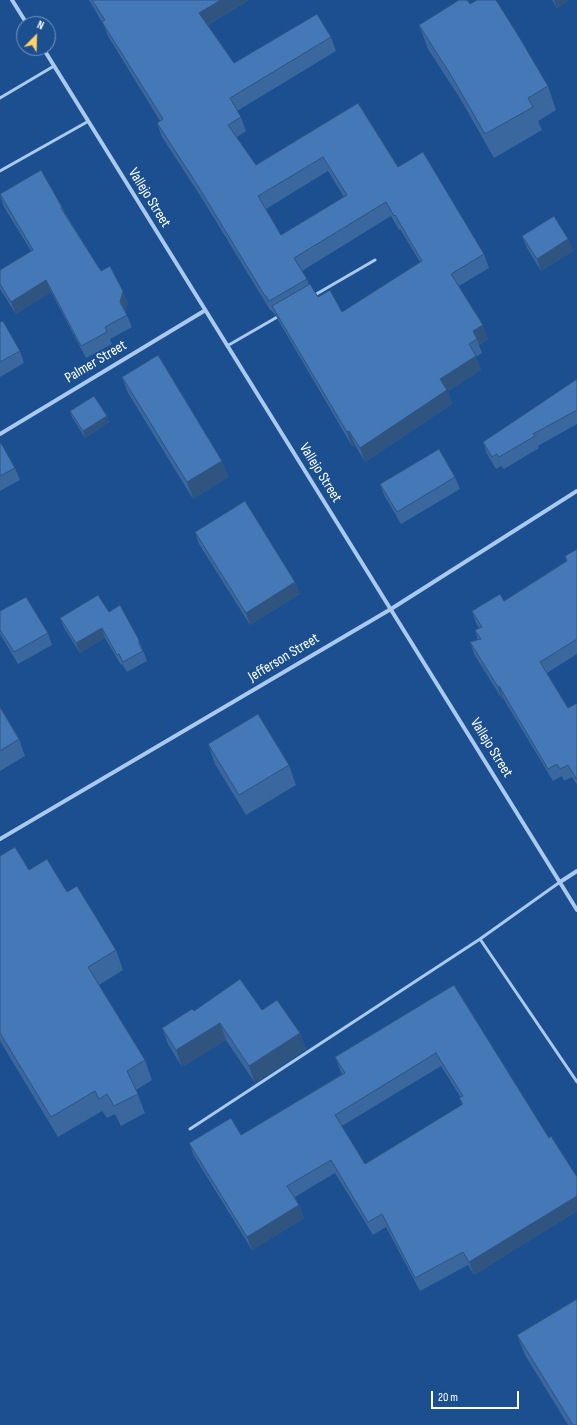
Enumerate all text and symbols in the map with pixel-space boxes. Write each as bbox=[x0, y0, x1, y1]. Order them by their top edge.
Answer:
north arrow bbox=[16, 16, 56, 56]
text: N bbox=[35, 18, 46, 33]
street label: Vallejo Street bbox=[124, 165, 174, 231]
street label: Palmer Street bbox=[62, 337, 130, 387]
street label: Vallejo Street bbox=[295, 440, 345, 506]
street label: Jefferson Street bbox=[245, 630, 323, 686]
street label: Vallejo Street bbox=[466, 715, 516, 781]
scale bar bbox=[433, 1383, 521, 1409]
text: 20 m bbox=[438, 1390, 458, 1405]

